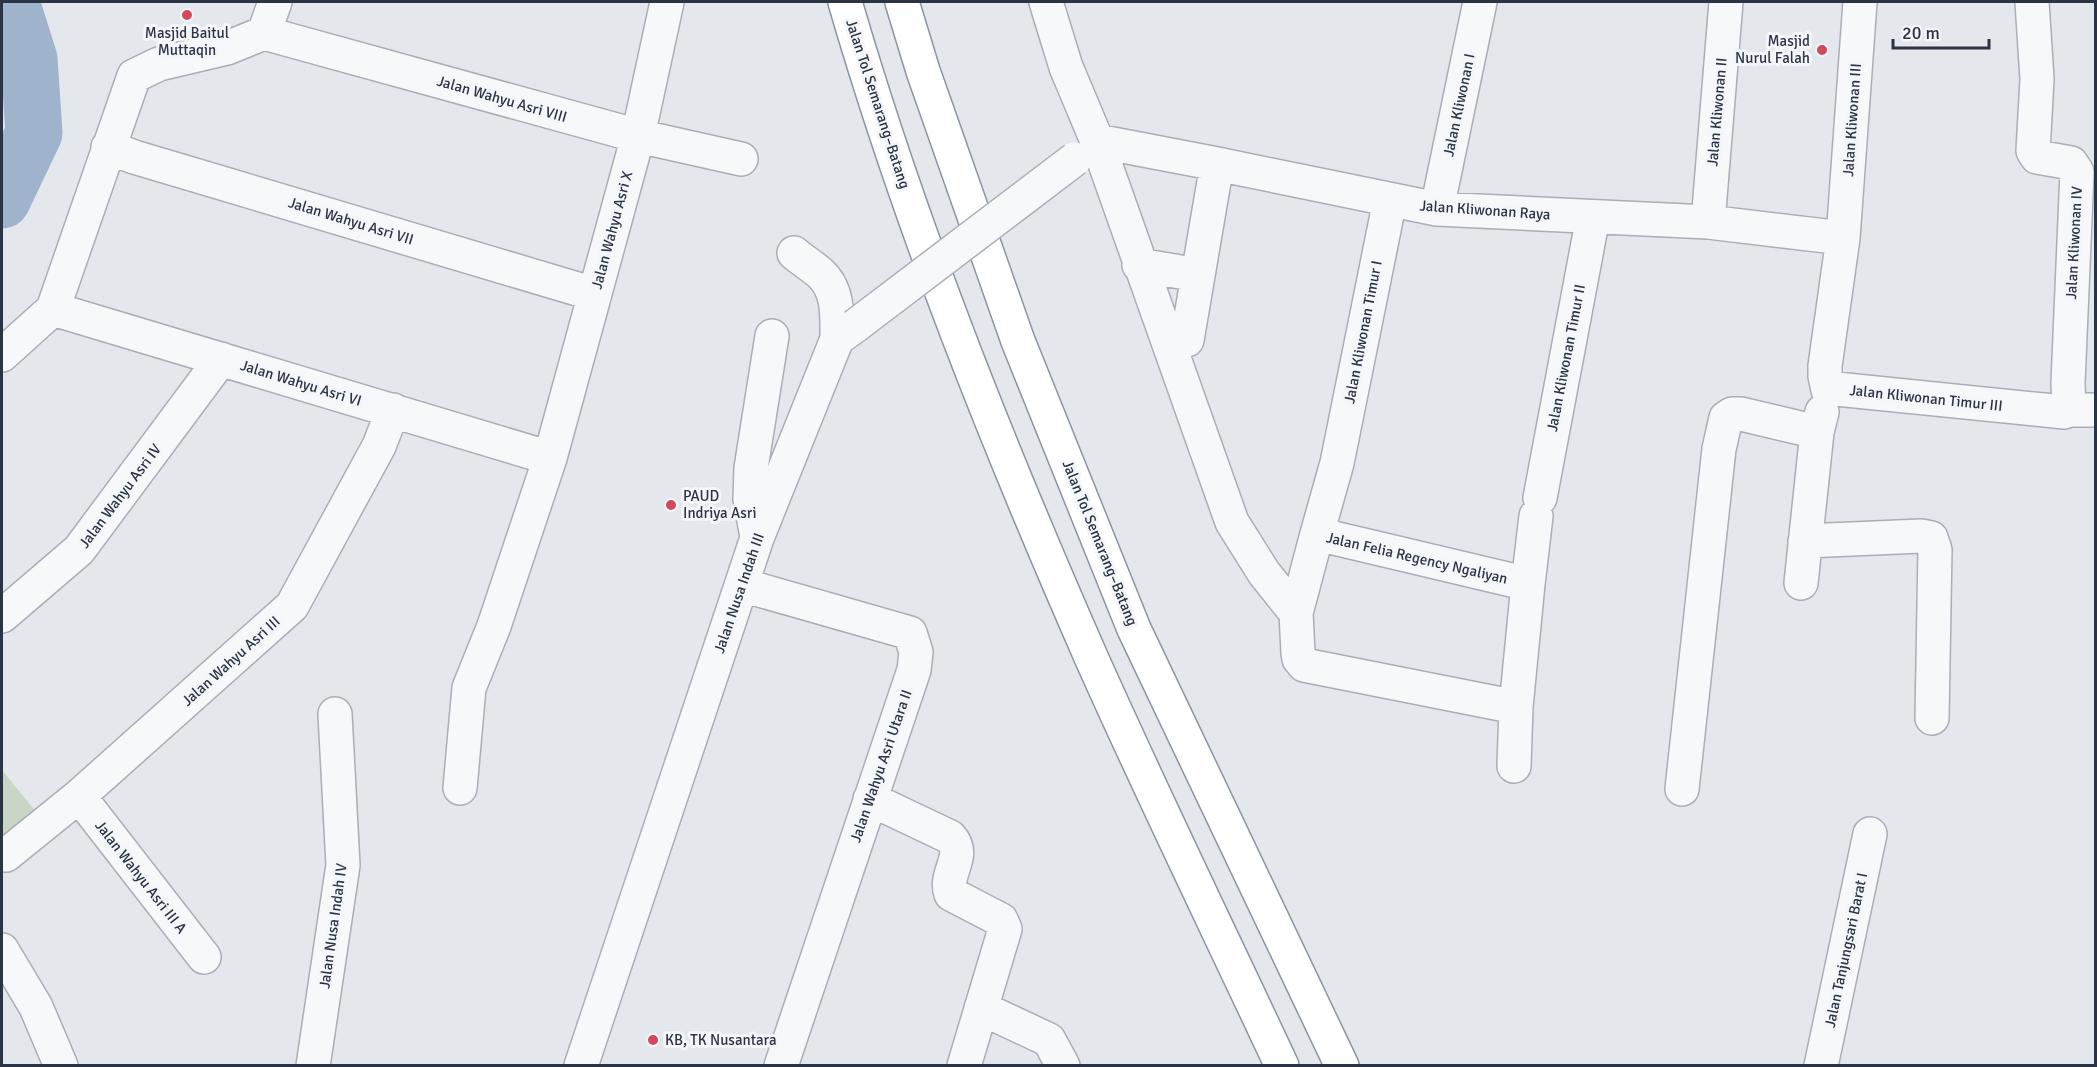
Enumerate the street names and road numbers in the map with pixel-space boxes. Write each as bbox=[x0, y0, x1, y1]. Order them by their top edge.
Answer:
street label: Jalan Tol Semarang–Batang bbox=[842, 17, 914, 191]
street label: Jalan Kliwonan I bbox=[1439, 52, 1479, 158]
street label: Jalan Kliwonan II bbox=[1703, 57, 1731, 167]
street label: Jalan Kliwonan III bbox=[1839, 63, 1865, 177]
street label: Jalan Wahyu Asri VIII bbox=[435, 72, 569, 126]
street label: Jalan Wahyu Asri X bbox=[588, 169, 636, 291]
street label: Jalan Kliwonan IV bbox=[2062, 186, 2086, 300]
street label: Jalan Wahyu Asri VII bbox=[286, 193, 416, 249]
street label: Jalan Kliwonan Raya bbox=[1419, 196, 1551, 224]
street label: Jalan Kliwonan Timur I bbox=[1340, 259, 1386, 405]
street label: Jalan Kliwonan Timur II bbox=[1543, 283, 1589, 433]
street label: Jalan Wahyu Asri VI bbox=[238, 356, 364, 410]
street label: Jalan Kliwonan Timur III bbox=[1848, 381, 2004, 415]
street label: Jalan Wahyu Asri IV bbox=[75, 440, 165, 552]
street label: Jalan Tol Semarang–Batang bbox=[1058, 458, 1142, 629]
street label: Jalan Felia Regency Ngaliyan bbox=[1325, 528, 1509, 588]
street label: Jalan Nusa Indah III bbox=[710, 530, 768, 656]
street label: Jalan Wahyu Asri III bbox=[178, 612, 284, 710]
street label: Jalan Wahyu Asri Utara II bbox=[846, 687, 916, 845]
street label: Jalan Wahyu Asri III A bbox=[91, 817, 191, 937]
street label: Jalan Nusa Indah IV bbox=[315, 862, 351, 990]
street label: Jalan Tanjungsari Barat I bbox=[1821, 871, 1871, 1029]

